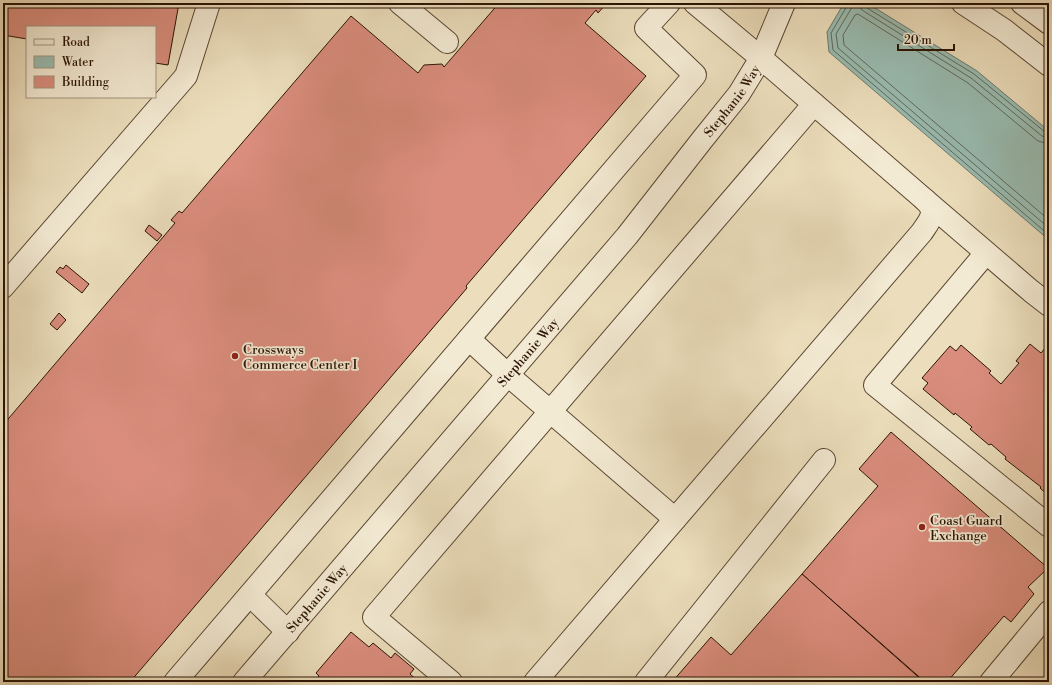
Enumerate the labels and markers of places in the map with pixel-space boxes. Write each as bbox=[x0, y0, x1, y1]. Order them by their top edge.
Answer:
place label: Crossways Commerce Center I bbox=[243, 342, 357, 373]
marker: Crossways Commerce Center I bbox=[230, 351, 240, 361]
place label: Coast Guard Exchange bbox=[930, 513, 1003, 544]
marker: Coast Guard Exchange bbox=[917, 522, 927, 532]

